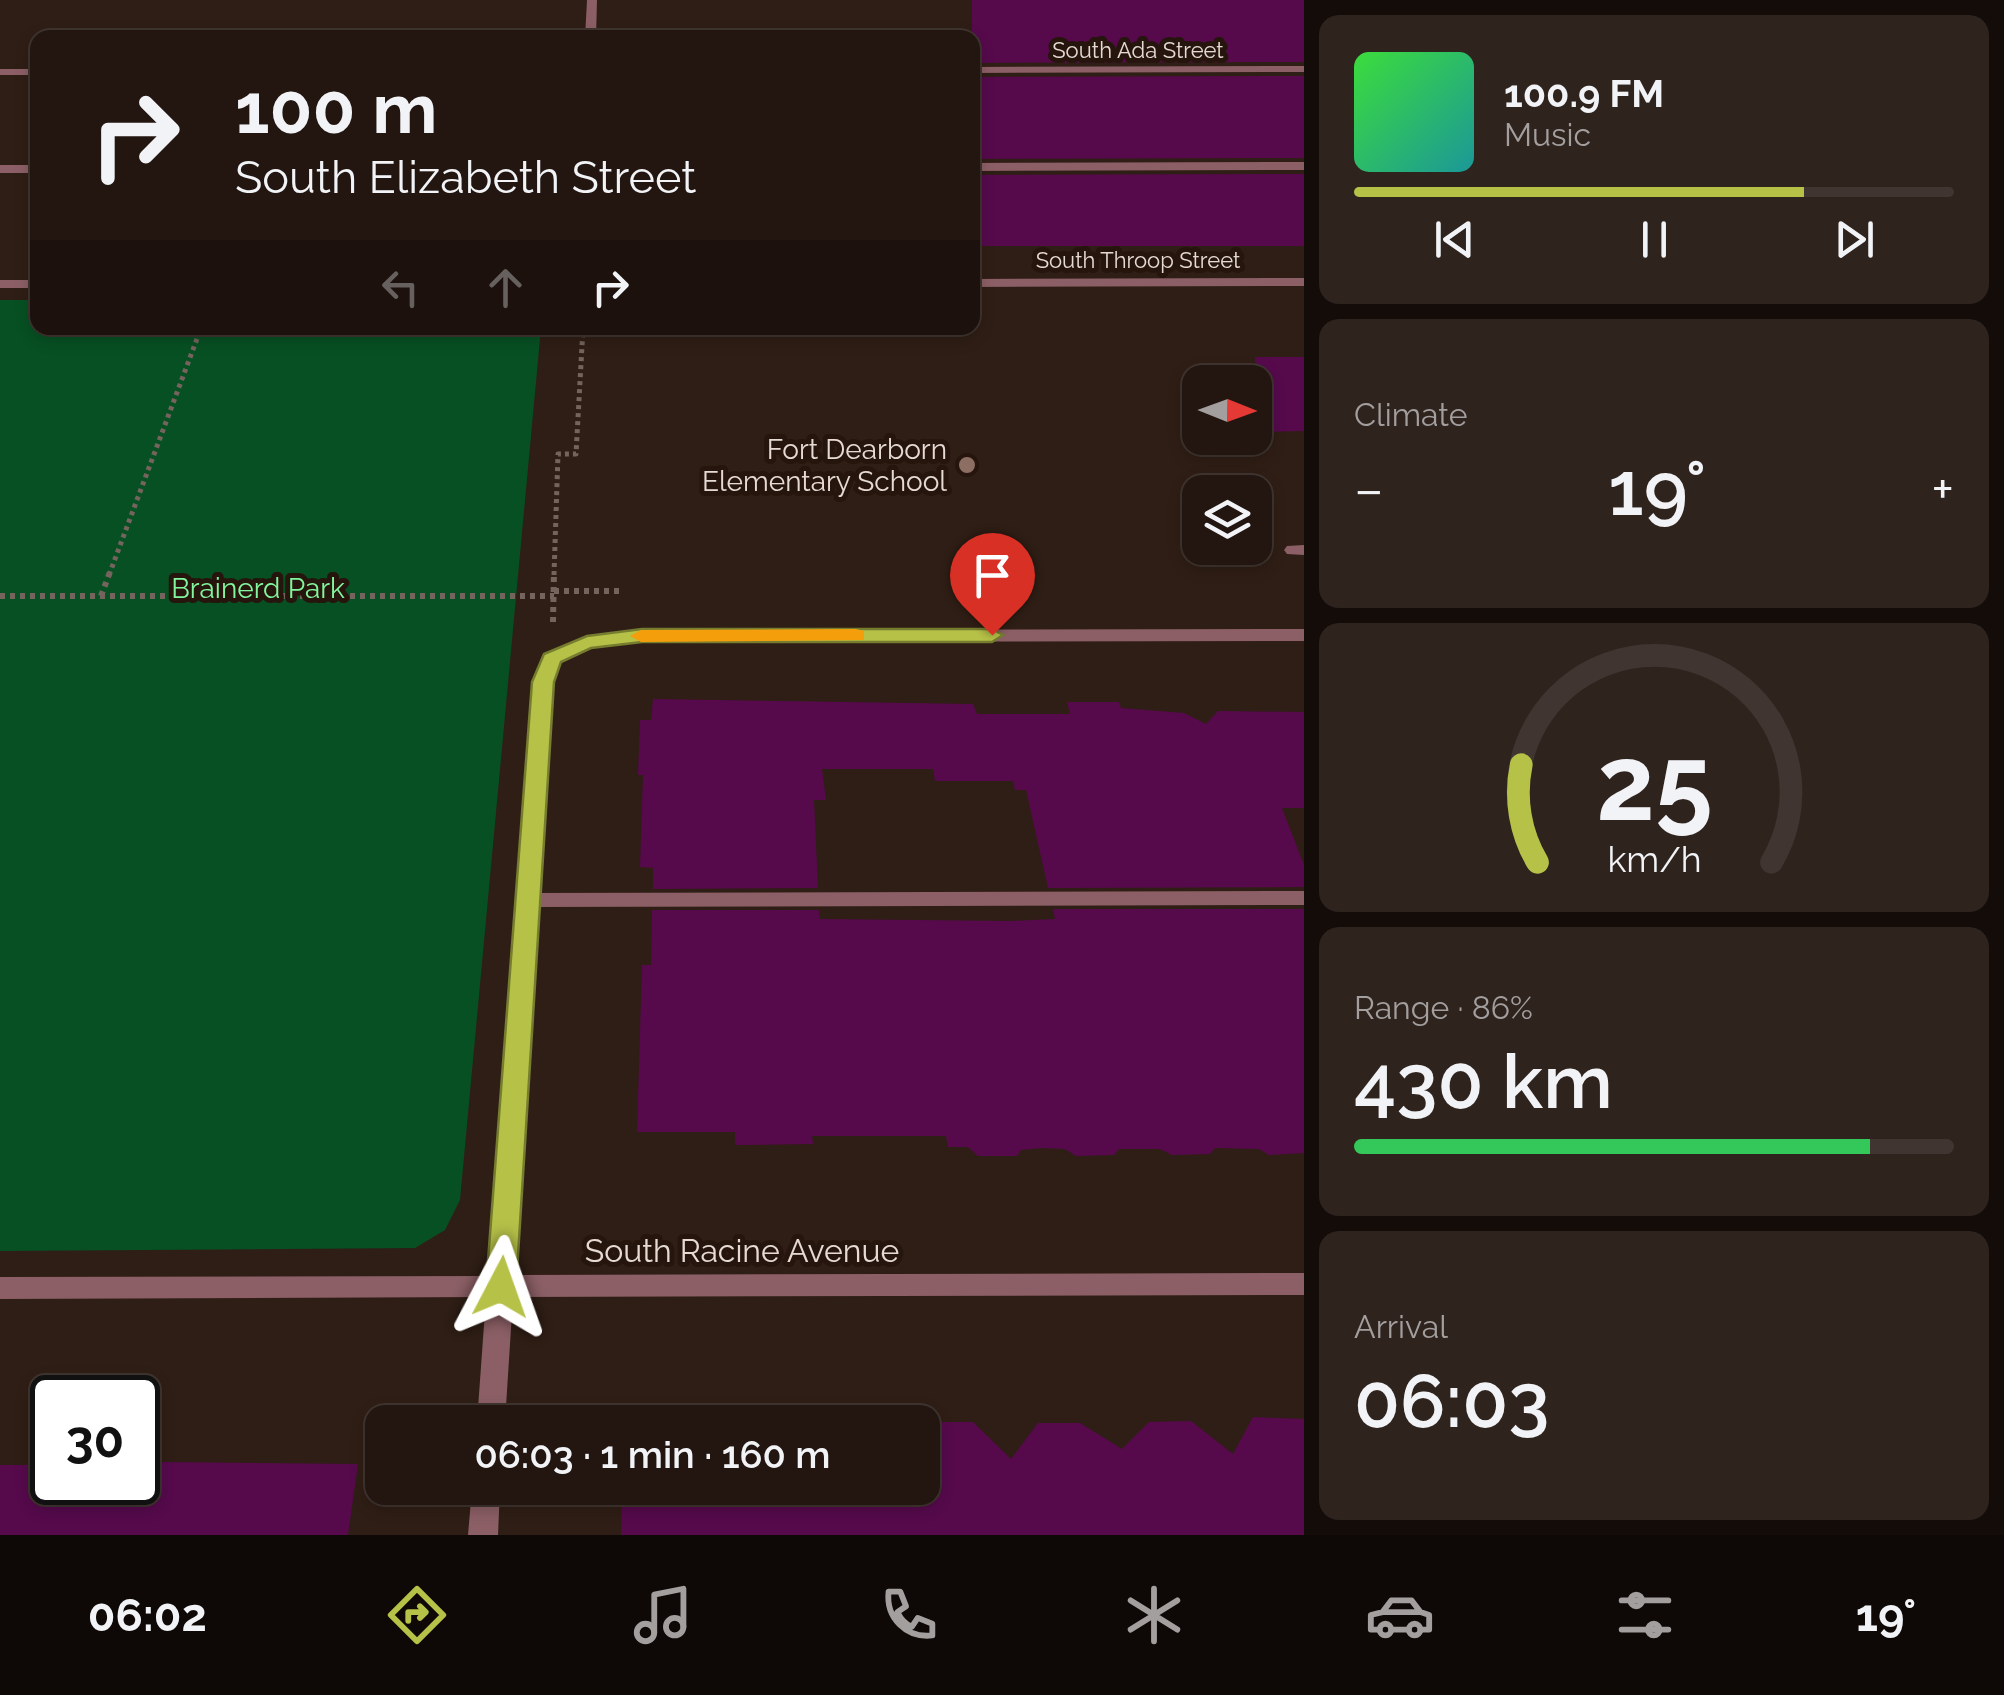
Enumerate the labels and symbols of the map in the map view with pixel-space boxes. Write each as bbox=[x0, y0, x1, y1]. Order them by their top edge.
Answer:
street label: South Ada Street bbox=[1052, 37, 1224, 63]
street label: South Throop Street bbox=[1036, 247, 1241, 273]
north arrow bbox=[1182, 365, 1272, 455]
place label: Fort Dearborn Elementary School bbox=[702, 433, 947, 498]
marker: Fort Dearborn Elementary School bbox=[956, 454, 978, 476]
pin bbox=[950, 533, 1035, 636]
park label: Brainerd Park bbox=[171, 572, 345, 605]
street label: South Racine Avenue bbox=[585, 1232, 899, 1269]
position arrow bbox=[449, 1235, 553, 1339]
speed limit sign: 30 bbox=[30, 1375, 160, 1505]

